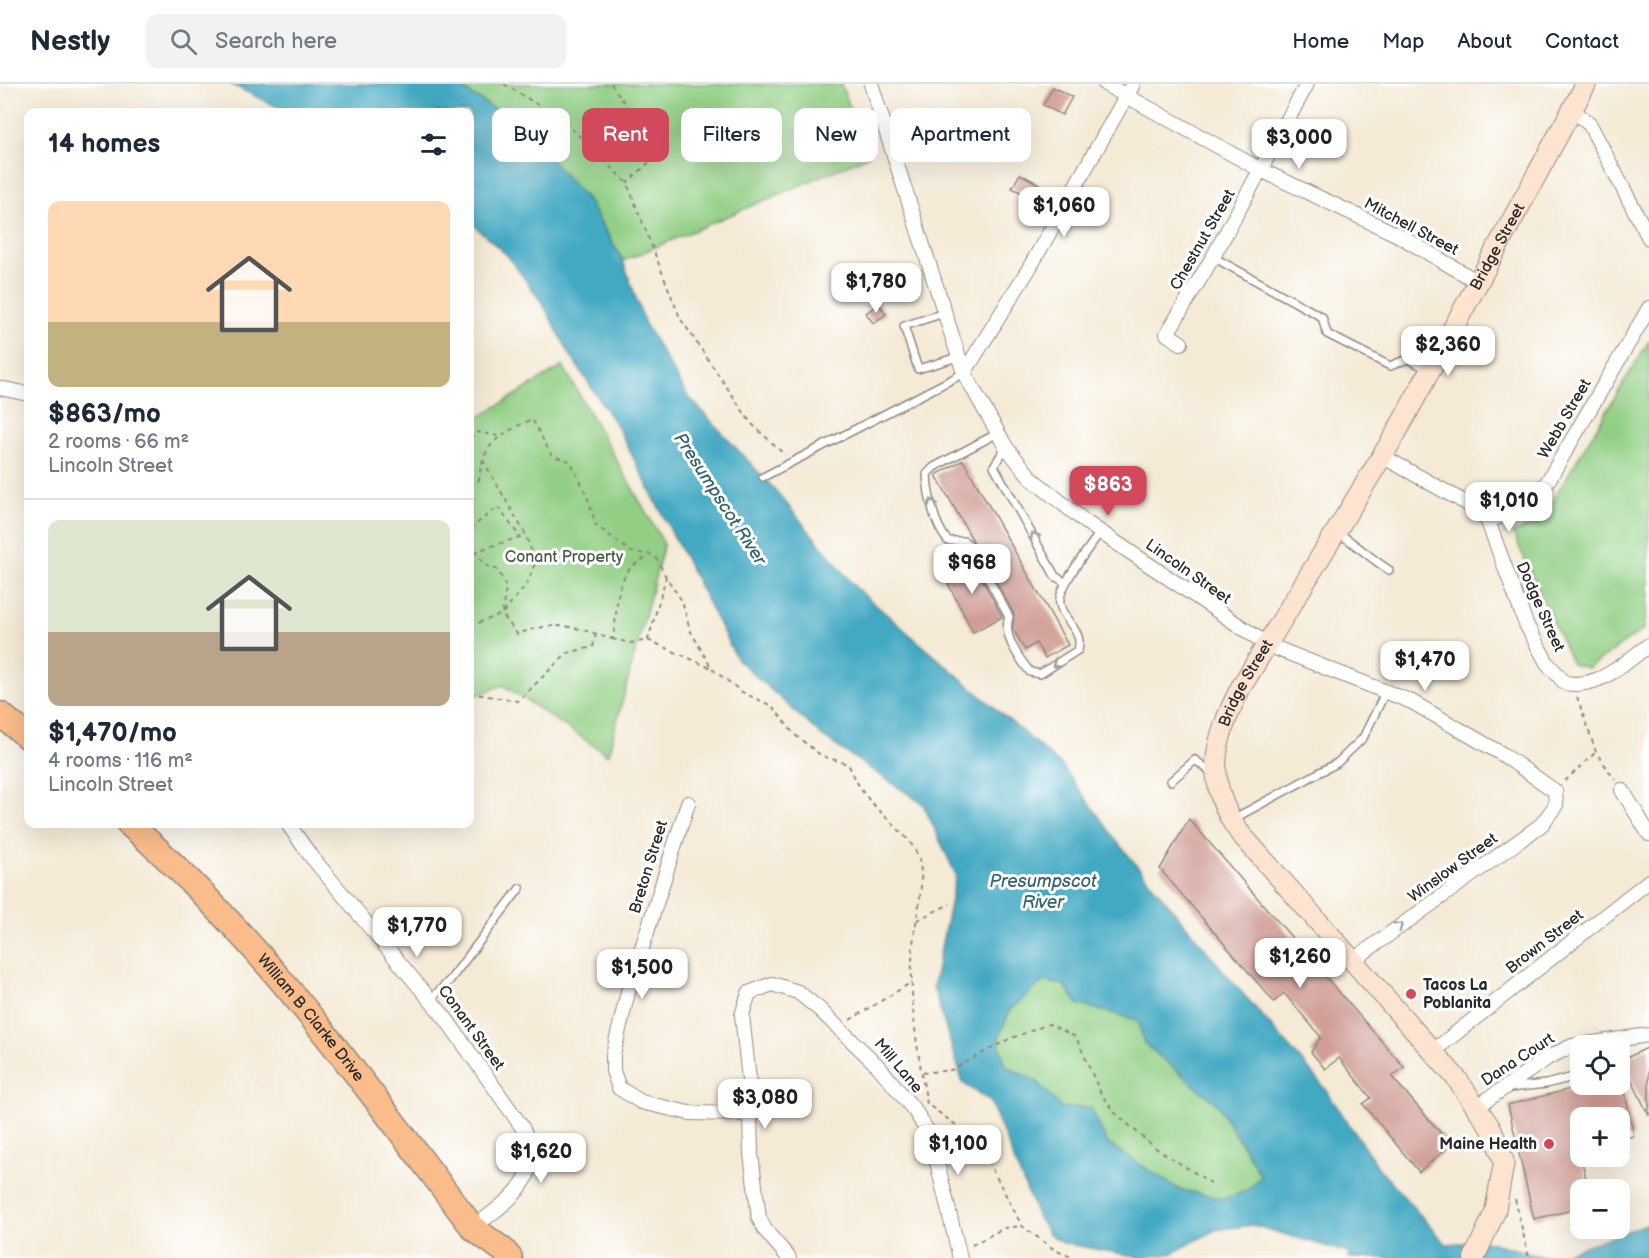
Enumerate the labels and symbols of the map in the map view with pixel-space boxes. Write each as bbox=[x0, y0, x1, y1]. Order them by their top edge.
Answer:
pin: $3,000 bbox=[1250, 119, 1348, 170]
street label: Chestnut Street bbox=[1166, 186, 1240, 294]
pin: $1,060 bbox=[1015, 187, 1113, 238]
street label: Mitchell Street bbox=[1361, 194, 1461, 260]
street label: Bridge Street bbox=[1466, 200, 1529, 294]
pin: $1,780 bbox=[827, 263, 925, 314]
pin: $2,360 bbox=[1399, 326, 1497, 377]
street label: Webb Street bbox=[1534, 376, 1596, 462]
water label: Presumpscot River bbox=[669, 429, 771, 570]
pin: $863 bbox=[1072, 466, 1144, 517]
pin: $1,010 bbox=[1460, 482, 1558, 533]
one-way arrow bbox=[927, 498, 940, 509]
one-way arrow bbox=[1030, 532, 1041, 542]
street label: Lincoln Street bbox=[1142, 536, 1235, 609]
pin: $968 bbox=[936, 544, 1008, 595]
park label: Conant Property bbox=[505, 548, 624, 567]
street label: Dodge Street bbox=[1512, 559, 1568, 655]
street label: Bridge Street bbox=[1215, 636, 1277, 729]
pin: $1,470 bbox=[1376, 641, 1474, 692]
one-way arrow bbox=[1052, 657, 1063, 668]
street label: Breton Street bbox=[626, 818, 672, 916]
street label: Winslow Street bbox=[1405, 829, 1501, 907]
water label: Presumpscot River bbox=[990, 871, 1097, 913]
street label: Brown Street bbox=[1502, 906, 1588, 978]
pin: $1,770 bbox=[368, 907, 466, 958]
one-way arrow bbox=[1393, 922, 1404, 933]
pin: $1,260 bbox=[1251, 938, 1349, 989]
pin: $1,500 bbox=[593, 949, 691, 1000]
street label: William B Clarke Drive bbox=[253, 950, 369, 1086]
place label: Tacos La Poblanita bbox=[1423, 976, 1491, 1013]
street label: Conant Street bbox=[434, 982, 508, 1074]
marker: Tacos La Poblanita bbox=[1404, 987, 1418, 1001]
street label: Dana Court bbox=[1478, 1029, 1558, 1091]
street label: Mill Lane bbox=[870, 1035, 927, 1098]
pin: $3,080 bbox=[716, 1079, 814, 1130]
pin: $1,100 bbox=[909, 1125, 1007, 1176]
pin: $1,620 bbox=[492, 1133, 590, 1184]
place label: Maine Health bbox=[1439, 1135, 1537, 1154]
marker: Maine Health bbox=[1542, 1137, 1556, 1151]

